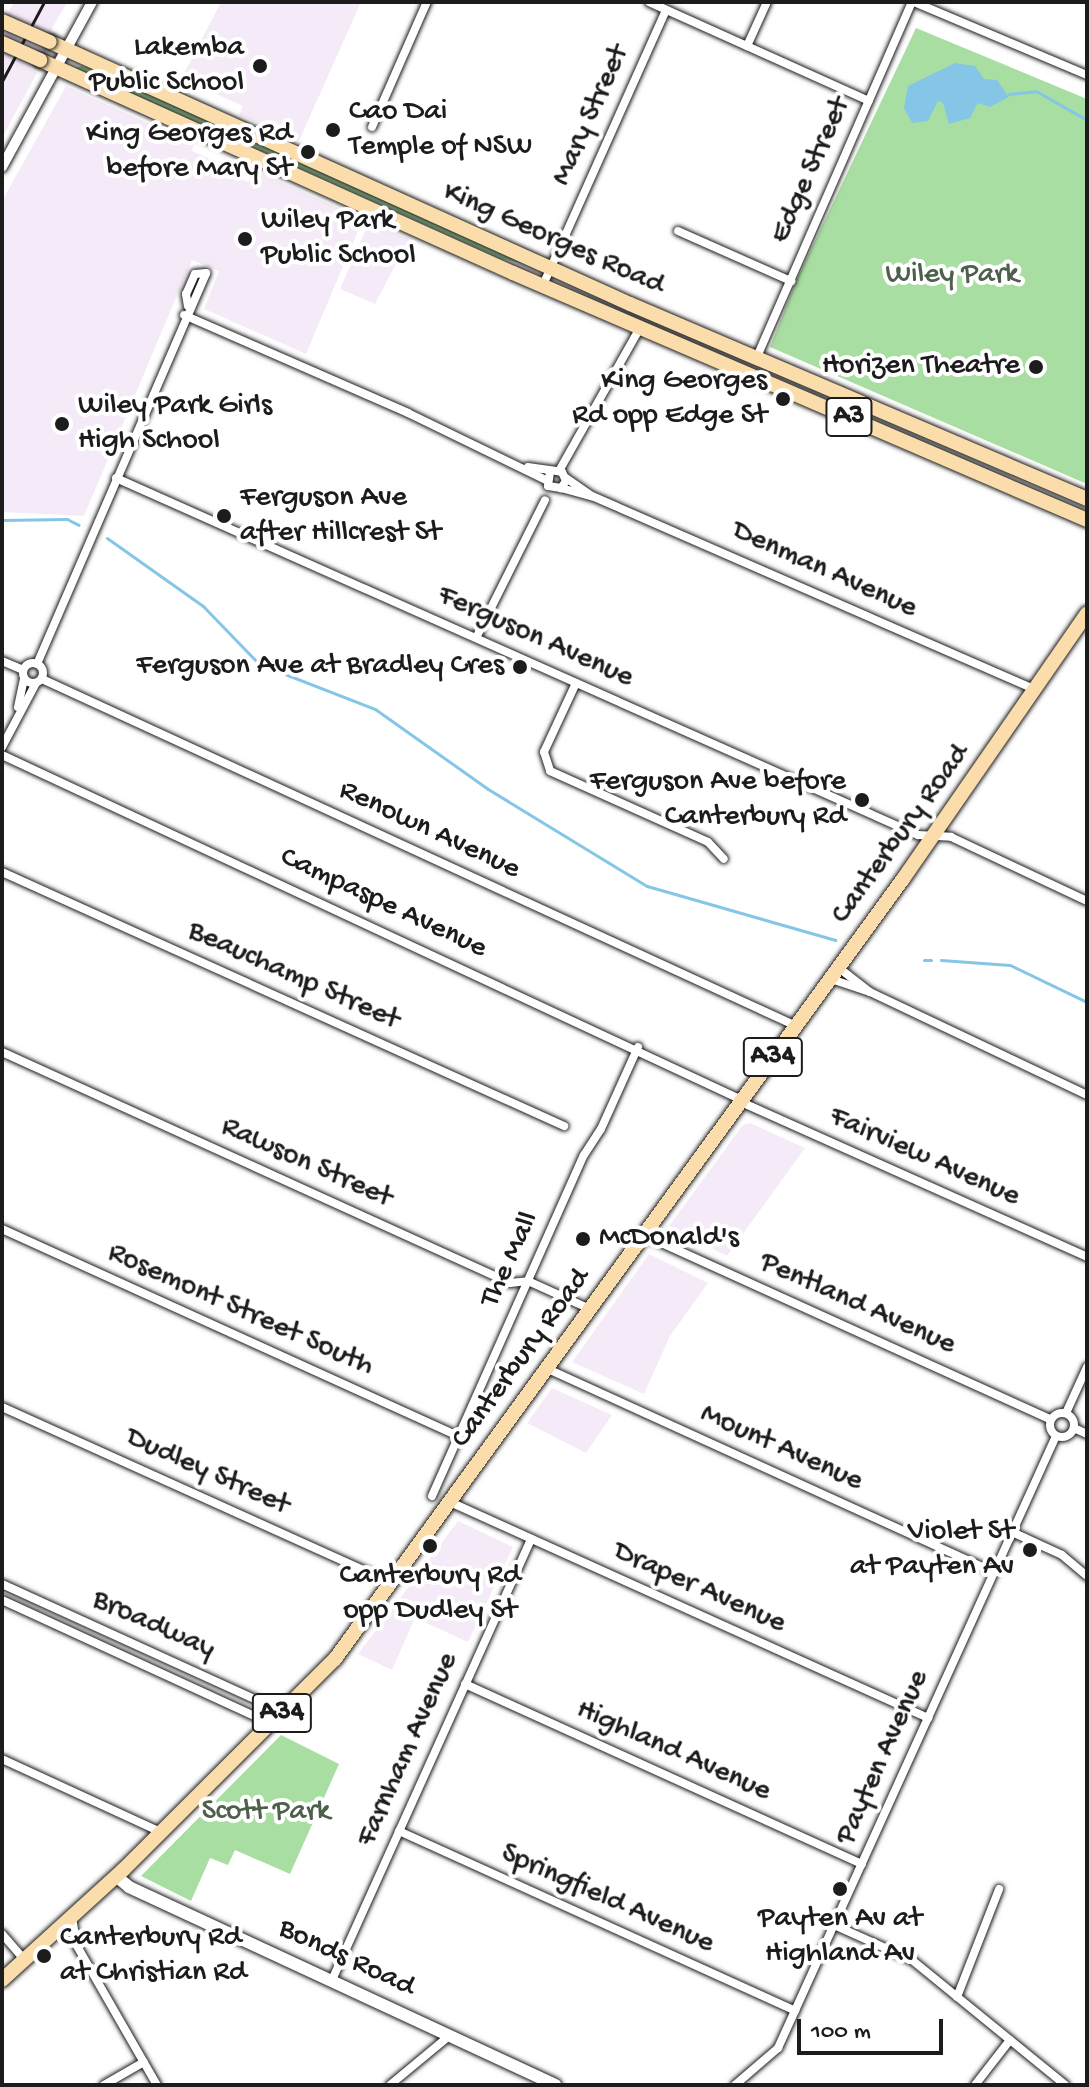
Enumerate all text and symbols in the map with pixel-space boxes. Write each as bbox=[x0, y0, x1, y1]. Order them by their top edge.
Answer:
place label: Lakemba Public School bbox=[89, 31, 244, 102]
street label: Mary Street bbox=[545, 40, 639, 192]
marker: Lakemba Public School bbox=[251, 57, 269, 75]
street label: Edge Street bbox=[764, 92, 860, 250]
place label: Cao Dai Temple of NSW bbox=[349, 95, 532, 166]
place label: King Georges Rd before Mary St bbox=[86, 117, 292, 188]
marker: Cao Dai Temple of NSW bbox=[324, 121, 342, 139]
marker: King Georges Rd before Mary St bbox=[299, 143, 317, 161]
street label: King Georges Road bbox=[437, 175, 669, 305]
place label: Wiley Park Public School bbox=[261, 204, 416, 274]
marker: Wiley Park Public School bbox=[236, 230, 254, 248]
park label: Wiley Park bbox=[885, 258, 1019, 294]
place label: Horizen Theatre bbox=[822, 349, 1020, 385]
marker: Horizen Theatre bbox=[1027, 358, 1045, 376]
place label: King Georges Rd opp Edge St bbox=[572, 364, 767, 434]
place label: Wiley Park Girls High School bbox=[78, 389, 272, 460]
marker: King Georges Rd opp Edge St bbox=[774, 390, 792, 408]
road number: A3 bbox=[825, 393, 873, 441]
marker: Wiley Park Girls High School bbox=[53, 415, 71, 433]
place label: Ferguson Ave after Hillcrest St bbox=[240, 481, 441, 552]
marker: Ferguson Ave after Hillcrest St bbox=[215, 507, 233, 525]
street label: Denman Avenue bbox=[726, 514, 922, 628]
street label: Ferguson Avenue bbox=[431, 579, 639, 697]
place label: Ferguson Ave at Bradley Cres bbox=[136, 649, 504, 685]
marker: Ferguson Ave at Bradley Cres bbox=[511, 658, 529, 676]
street label: Canterbury Road bbox=[825, 738, 979, 932]
place label: Ferguson Ave before Canterbury Rd bbox=[590, 765, 846, 836]
street label: Renown Avenue bbox=[333, 773, 525, 889]
marker: Ferguson Ave before Canterbury Rd bbox=[853, 791, 871, 809]
street label: Campaspe Avenue bbox=[274, 840, 492, 968]
street label: Beauchamp Street bbox=[182, 914, 404, 1040]
road number: A34 bbox=[741, 1033, 805, 1081]
street label: Fairview Avenue bbox=[823, 1100, 1025, 1216]
street label: Rawson Street bbox=[215, 1110, 397, 1218]
street label: The Mall bbox=[473, 1207, 549, 1313]
place label: McDonald's bbox=[599, 1221, 739, 1257]
marker: McDonald's bbox=[574, 1230, 592, 1248]
street label: Rosemont Street South bbox=[101, 1236, 379, 1386]
street label: Pentland Avenue bbox=[753, 1246, 961, 1364]
street label: Canterbury Road bbox=[445, 1262, 599, 1456]
street label: Mount Avenue bbox=[694, 1397, 868, 1501]
street label: Dudley Street bbox=[120, 1421, 294, 1525]
place label: Violet St at Payten Av bbox=[850, 1515, 1014, 1586]
street label: Draper Avenue bbox=[607, 1535, 791, 1643]
marker: Canterbury Rd opp Dudley St bbox=[421, 1537, 439, 1555]
marker: Violet St at Payten Av bbox=[1021, 1541, 1039, 1559]
place label: Canterbury Rd opp Dudley St bbox=[339, 1559, 521, 1630]
street label: Broadway bbox=[86, 1583, 220, 1669]
street label: Farnham Avenue bbox=[350, 1648, 468, 1852]
street label: Payten Avenue bbox=[829, 1665, 939, 1851]
road number: A34 bbox=[250, 1689, 314, 1737]
street label: Highland Avenue bbox=[570, 1693, 776, 1811]
park label: Scott Park bbox=[202, 1795, 330, 1831]
street label: Springfield Avenue bbox=[495, 1837, 719, 1963]
marker: Payten Av at Highland Av bbox=[831, 1880, 849, 1898]
place label: Payten Av at Highland Av bbox=[758, 1902, 922, 1972]
street label: Bonds Road bbox=[272, 1912, 420, 2006]
place label: Canterbury Rd at Christian Rd bbox=[60, 1921, 247, 1992]
marker: Canterbury Rd at Christian Rd bbox=[35, 1947, 53, 1965]
scale bar bbox=[801, 2003, 947, 2053]
text: 100 m bbox=[811, 2018, 871, 2047]

